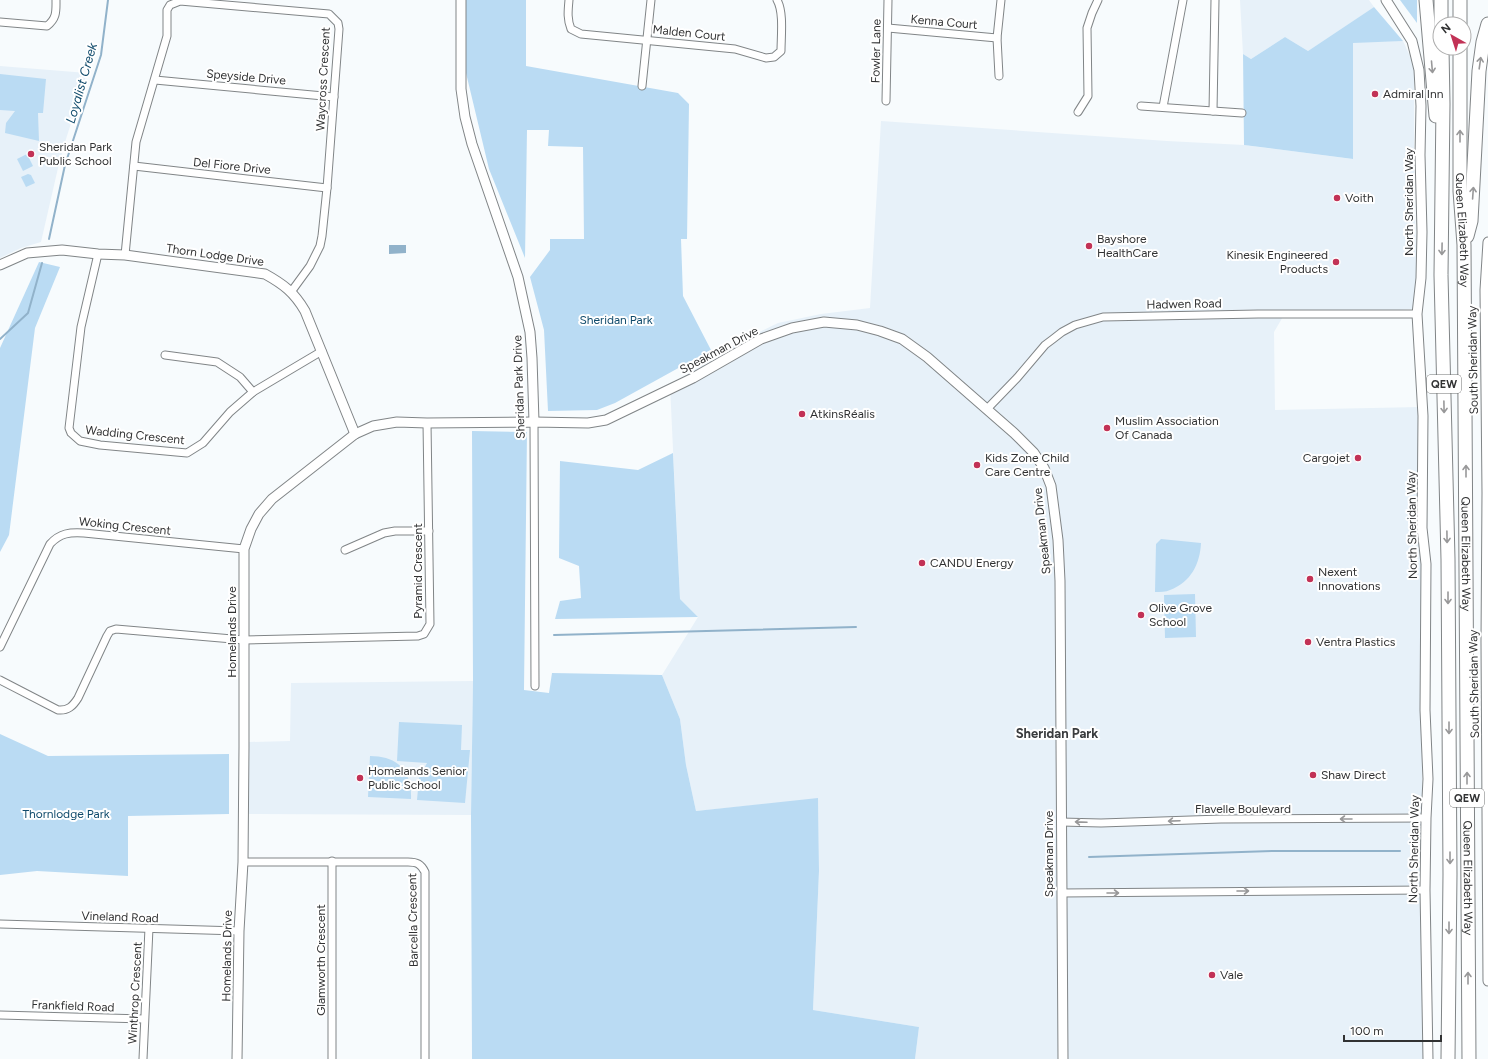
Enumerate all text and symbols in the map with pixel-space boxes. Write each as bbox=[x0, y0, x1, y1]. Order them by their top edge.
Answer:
street label: Kenna Court bbox=[910, 12, 979, 32]
north arrow bbox=[1432, 16, 1472, 56]
street label: Fowler Lane bbox=[868, 18, 884, 83]
text: N bbox=[1439, 21, 1453, 36]
street label: Malden Court bbox=[652, 22, 727, 44]
street label: Waycross Crescent bbox=[313, 26, 333, 131]
water label: Loyalist Creek bbox=[63, 40, 100, 125]
one-way arrow bbox=[1476, 57, 1484, 70]
one-way arrow bbox=[1428, 60, 1435, 73]
street label: Speyside Drive bbox=[206, 67, 287, 87]
place label: Admiral Inn bbox=[1383, 87, 1444, 101]
marker: Admiral Inn bbox=[1370, 89, 1380, 99]
one-way arrow bbox=[1456, 130, 1464, 143]
place label: Sheridan Park Public School bbox=[39, 140, 112, 168]
street label: North Sheridan Way bbox=[1402, 147, 1416, 256]
marker: Sheridan Park Public School bbox=[26, 149, 36, 159]
street label: Del Fiore Drive bbox=[192, 155, 272, 177]
street label: Queen Elizabeth Way bbox=[1453, 173, 1471, 288]
one-way arrow bbox=[1469, 187, 1476, 200]
place label: Voith bbox=[1345, 191, 1374, 205]
marker: Voith bbox=[1332, 193, 1342, 203]
place label: Bayshore HealthCare bbox=[1097, 232, 1158, 260]
street label: Thorn Lodge Drive bbox=[165, 241, 265, 269]
marker: Bayshore HealthCare bbox=[1084, 241, 1094, 251]
one-way arrow bbox=[1438, 242, 1446, 255]
place label: Kinesik Engineered Products bbox=[1226, 248, 1328, 276]
marker: Kinesik Engineered Products bbox=[1331, 257, 1341, 267]
street label: Hadwen Road bbox=[1146, 296, 1222, 312]
street label: South Sheridan Way bbox=[1465, 305, 1481, 415]
park label: Sheridan Park bbox=[579, 313, 653, 327]
street label: Speakman Drive bbox=[677, 323, 761, 377]
street label: Sheridan Park Drive bbox=[510, 334, 528, 439]
road number: QEW bbox=[1427, 375, 1461, 393]
one-way arrow bbox=[1440, 400, 1448, 413]
place label: AtkinsRéalis bbox=[810, 407, 875, 421]
marker: AtkinsRéalis bbox=[797, 409, 807, 419]
place label: Muslim Association Of Canada bbox=[1115, 414, 1219, 442]
street label: Wadding Crescent bbox=[85, 423, 186, 447]
marker: Muslim Association Of Canada bbox=[1102, 423, 1112, 433]
place label: Kids Zone Child Care Centre bbox=[985, 451, 1069, 479]
place label: Cargojet bbox=[1303, 451, 1350, 465]
marker: Cargojet bbox=[1353, 453, 1363, 463]
marker: Kids Zone Child Care Centre bbox=[972, 460, 982, 470]
one-way arrow bbox=[1462, 465, 1470, 478]
street label: North Sheridan Way bbox=[1404, 470, 1420, 579]
street label: Speakman Drive bbox=[1030, 487, 1053, 575]
street label: Queen Elizabeth Way bbox=[1459, 496, 1473, 612]
street label: Woking Crescent bbox=[78, 514, 172, 538]
street label: Pyramid Crescent bbox=[411, 523, 425, 619]
one-way arrow bbox=[1443, 530, 1451, 543]
place label: CANDU Energy bbox=[930, 556, 1014, 570]
marker: CANDU Energy bbox=[917, 558, 927, 568]
place label: Nexent Innovations bbox=[1318, 565, 1381, 593]
marker: Nexent Innovations bbox=[1305, 574, 1315, 584]
street label: Homelands Drive bbox=[225, 586, 239, 678]
one-way arrow bbox=[1444, 591, 1452, 604]
place label: Olive Grove School bbox=[1149, 601, 1212, 629]
marker: Olive Grove School bbox=[1136, 610, 1146, 620]
street label: South Sheridan Way bbox=[1466, 629, 1482, 739]
place label: Ventra Plastics bbox=[1316, 635, 1396, 649]
marker: Ventra Plastics bbox=[1303, 637, 1313, 647]
one-way arrow bbox=[1445, 721, 1453, 734]
district label: Sheridan Park bbox=[1016, 726, 1098, 741]
place label: Homelands Senior Public School bbox=[368, 764, 466, 792]
place label: Shaw Direct bbox=[1321, 768, 1387, 782]
marker: Shaw Direct bbox=[1308, 770, 1318, 780]
one-way arrow bbox=[1463, 772, 1471, 785]
marker: Homelands Senior Public School bbox=[355, 773, 365, 783]
road number: QEW bbox=[1450, 789, 1484, 807]
street label: North Sheridan Way bbox=[1406, 794, 1422, 903]
street label: Flavelle Boulevard bbox=[1195, 802, 1291, 816]
park label: Thornlodge Park bbox=[22, 807, 110, 821]
street label: Speakman Drive bbox=[1042, 810, 1056, 897]
one-way arrow bbox=[1340, 815, 1353, 823]
one-way arrow bbox=[1168, 817, 1181, 824]
one-way arrow bbox=[1075, 818, 1088, 826]
street label: Queen Elizabeth Way bbox=[1461, 820, 1475, 936]
one-way arrow bbox=[1446, 851, 1453, 864]
street label: Barcella Crescent bbox=[405, 872, 421, 967]
one-way arrow bbox=[1236, 887, 1249, 895]
one-way arrow bbox=[1106, 889, 1119, 896]
street label: Glamworth Crescent bbox=[314, 904, 328, 1016]
street label: Vineland Road bbox=[81, 909, 159, 925]
street label: Homelands Drive bbox=[219, 910, 235, 1002]
one-way arrow bbox=[1445, 921, 1453, 934]
street label: Winthrop Crescent bbox=[125, 941, 145, 1045]
place label: Vale bbox=[1220, 968, 1244, 982]
marker: Vale bbox=[1207, 970, 1217, 980]
one-way arrow bbox=[1464, 972, 1472, 985]
street label: Frankfield Road bbox=[31, 998, 115, 1014]
scale bar bbox=[1344, 1017, 1441, 1043]
text: 100 m bbox=[1350, 1024, 1384, 1038]

